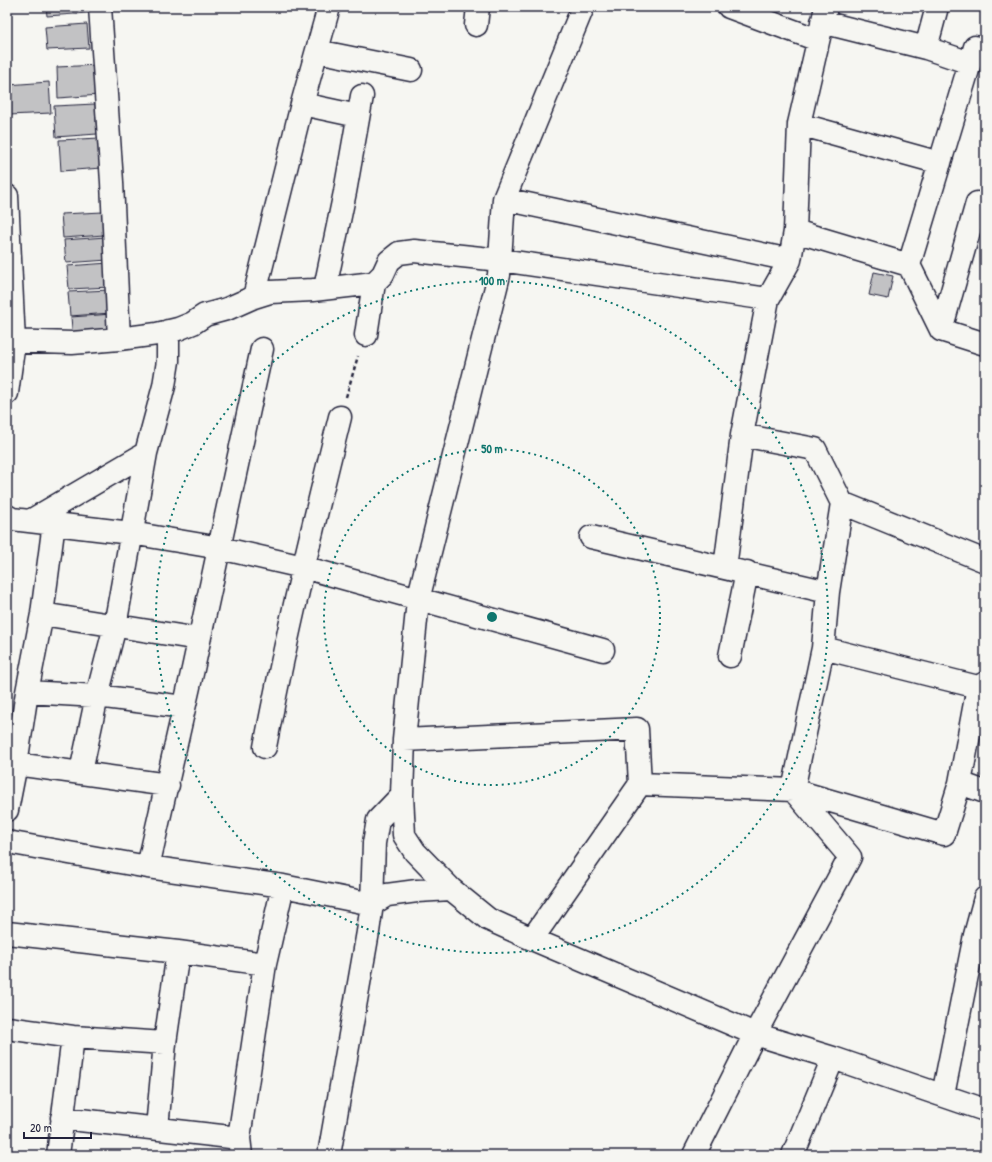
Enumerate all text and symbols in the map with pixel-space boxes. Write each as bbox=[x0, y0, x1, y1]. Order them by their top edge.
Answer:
text: 100 m bbox=[479, 272, 505, 289]
text: 50 m bbox=[481, 440, 503, 457]
centre of rings bbox=[485, 610, 499, 624]
scale bar bbox=[24, 1114, 91, 1140]
text: 20 m bbox=[30, 1119, 52, 1136]

